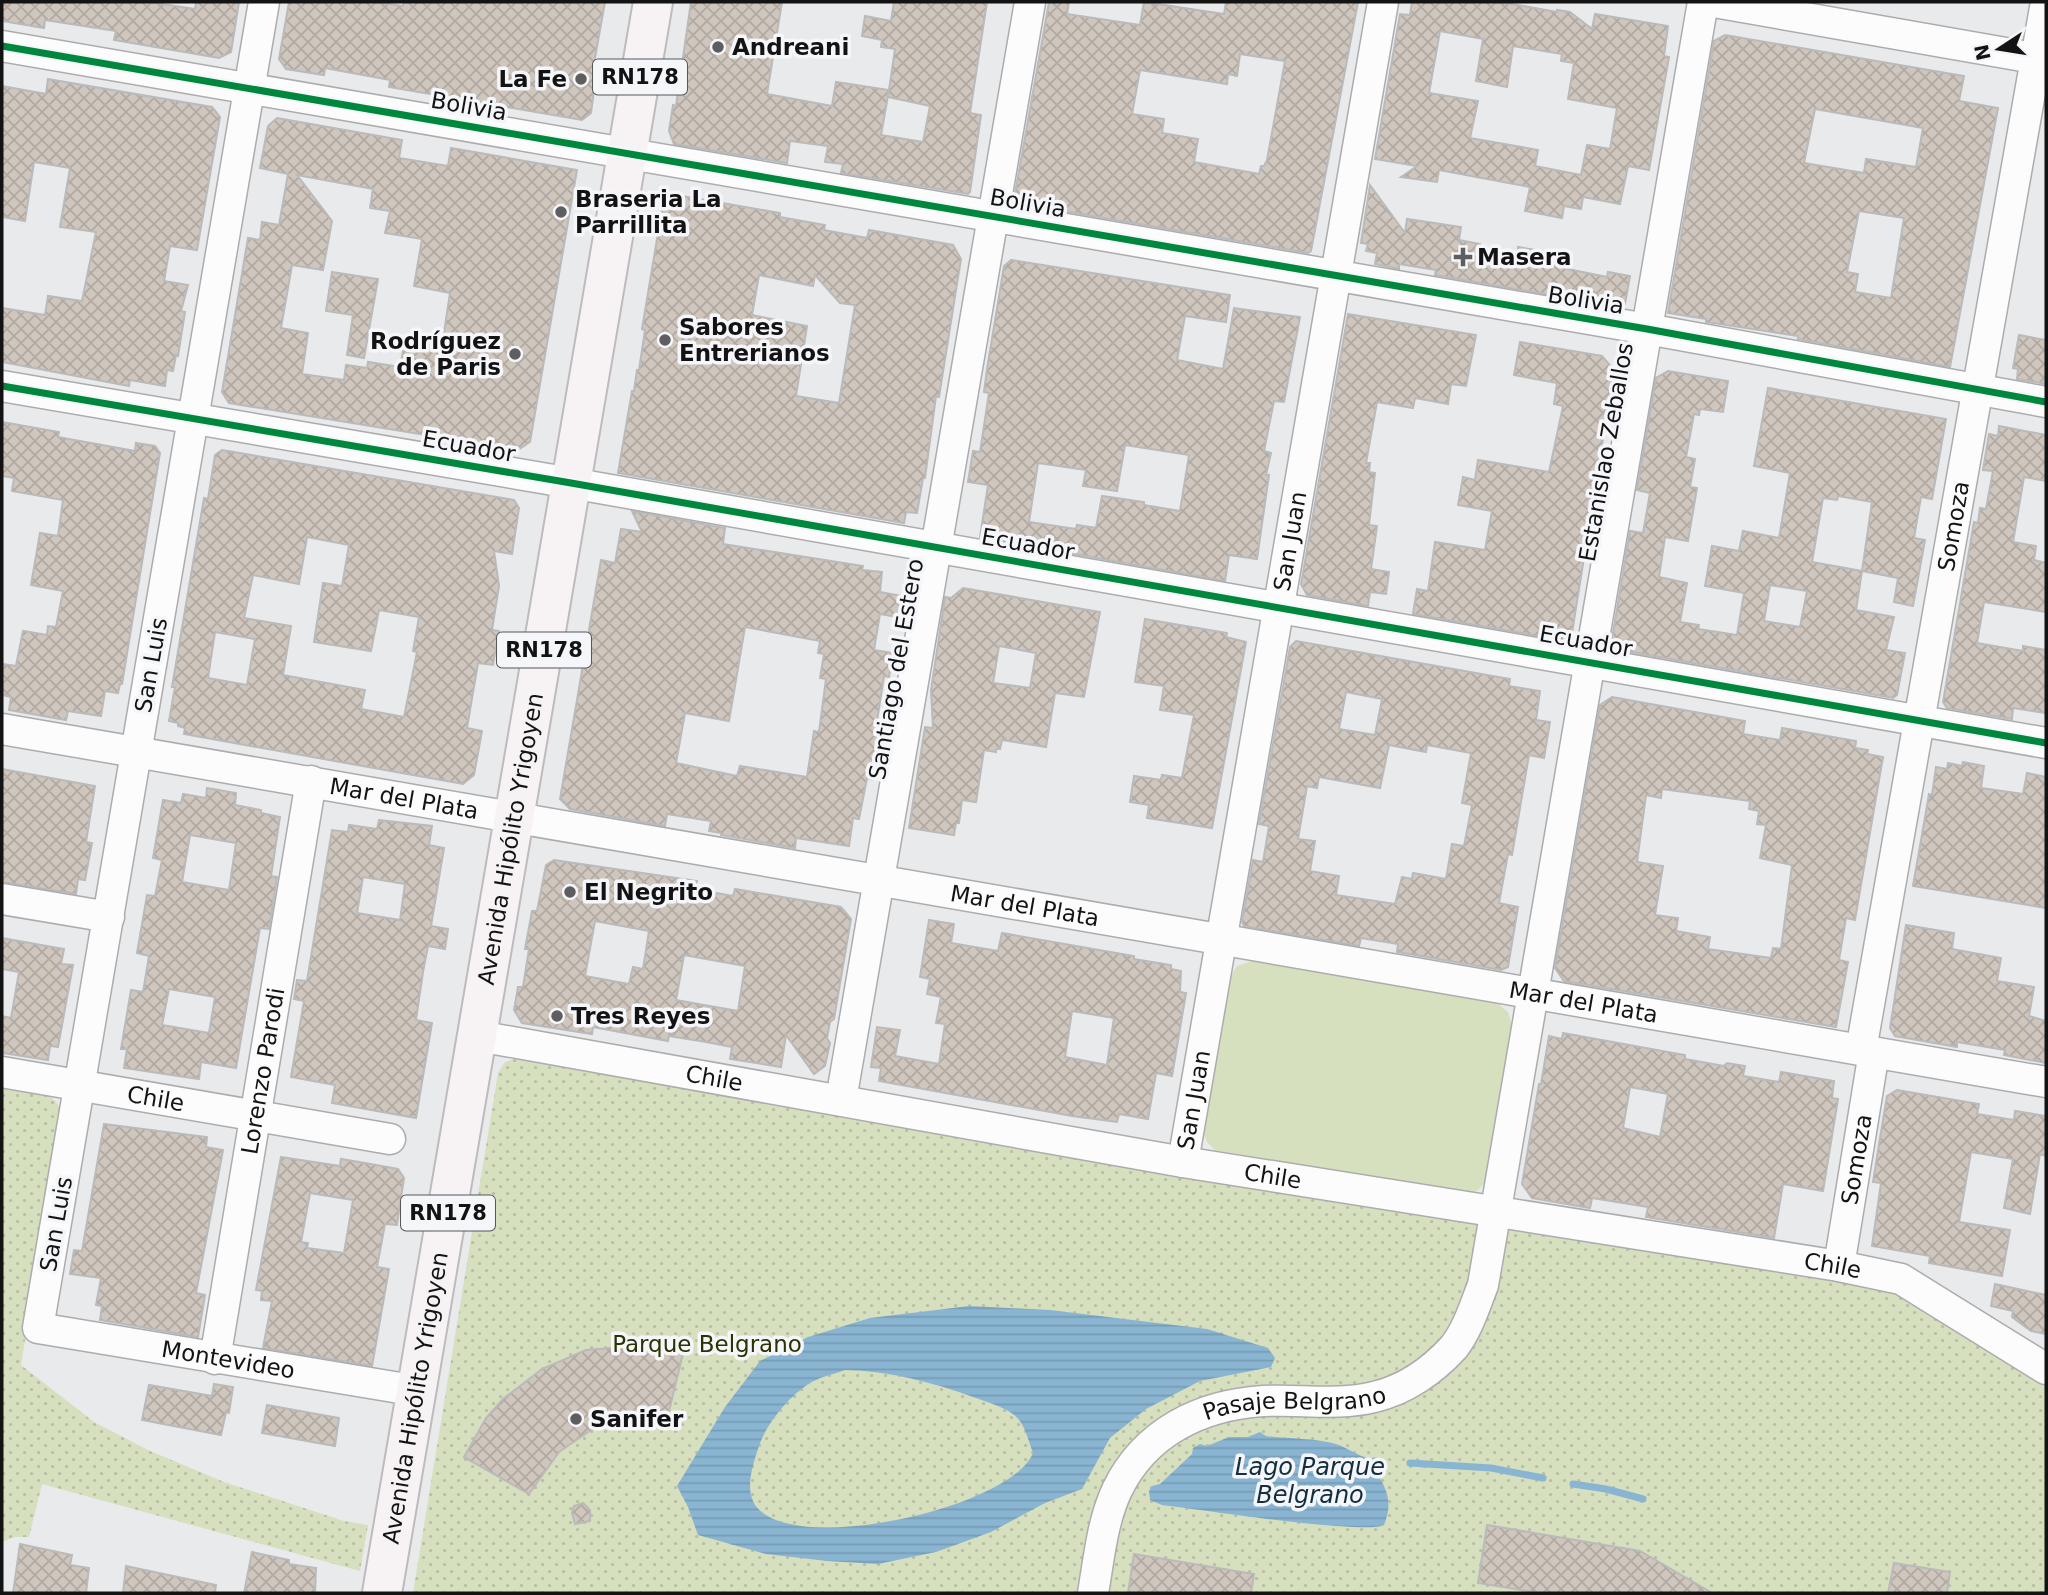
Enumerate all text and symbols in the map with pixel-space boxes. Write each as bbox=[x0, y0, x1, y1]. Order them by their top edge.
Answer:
north arrow bbox=[1964, 14, 2034, 84]
place label: Andreani bbox=[732, 34, 849, 60]
marker: Andreani bbox=[710, 39, 726, 55]
text: N bbox=[1970, 42, 1995, 63]
road number: RN178 bbox=[593, 60, 687, 94]
place label: La Fe bbox=[498, 66, 567, 92]
marker: La Fe bbox=[573, 71, 589, 87]
street label: Bolivia bbox=[429, 87, 509, 125]
street label: Bolivia bbox=[988, 184, 1068, 222]
place label: Braseria La Parrillita bbox=[575, 186, 722, 238]
marker: Braseria La Parrillita bbox=[553, 204, 569, 220]
place label: Masera bbox=[1477, 244, 1572, 270]
marker: Masera bbox=[1455, 249, 1471, 265]
street label: Bolivia bbox=[1546, 281, 1626, 319]
place label: Sabores Entrerianos bbox=[679, 314, 830, 366]
place label: Rodríguez de Paris bbox=[370, 328, 501, 380]
marker: Sabores Entrerianos bbox=[657, 332, 673, 348]
street label: Estanislao Zeballos bbox=[1574, 340, 1638, 564]
marker: Rodríguez de Paris bbox=[507, 346, 523, 362]
street label: Ecuador bbox=[420, 425, 518, 467]
street label: Somoza bbox=[1933, 479, 1974, 573]
street label: San Juan bbox=[1269, 489, 1311, 593]
street label: Ecuador bbox=[979, 523, 1077, 565]
street label: Santiago del Estero bbox=[864, 556, 928, 782]
street label: San Luis bbox=[130, 615, 172, 715]
street label: Ecuador bbox=[1537, 620, 1635, 662]
road number: RN178 bbox=[497, 632, 591, 668]
street label: Avenida Hipólito Yrigoyen bbox=[473, 691, 548, 987]
street label: Mar del Plata bbox=[328, 773, 481, 824]
place label: El Negrito bbox=[584, 879, 713, 905]
street label: Mar del Plata bbox=[948, 880, 1101, 931]
marker: El Negrito bbox=[562, 884, 578, 900]
street label: Mar del Plata bbox=[1507, 977, 1660, 1028]
street label: Lorenzo Parodi bbox=[236, 986, 289, 1156]
place label: Tres Reyes bbox=[571, 1003, 710, 1029]
marker: Tres Reyes bbox=[549, 1008, 565, 1024]
street label: San Juan bbox=[1172, 1048, 1215, 1152]
street label: Chile bbox=[684, 1060, 745, 1096]
street label: Chile bbox=[125, 1081, 186, 1116]
street label: Somoza bbox=[1836, 1112, 1877, 1207]
street label: Chile bbox=[1242, 1159, 1303, 1194]
street label: San Luis bbox=[35, 1174, 77, 1274]
road number: RN178 bbox=[401, 1196, 495, 1230]
street label: Chile bbox=[1802, 1248, 1864, 1283]
street label: Avenida Hipólito Yrigoyen bbox=[378, 1250, 453, 1546]
park label: Parque Belgrano bbox=[612, 1331, 802, 1357]
street label: Montevideo bbox=[160, 1336, 297, 1383]
street label: Pasaje Belgrano bbox=[1200, 1381, 1389, 1425]
place label: Sanifer bbox=[590, 1406, 684, 1432]
marker: Sanifer bbox=[568, 1411, 584, 1427]
water label: Lago Parque Belgrano bbox=[1235, 1453, 1385, 1509]

